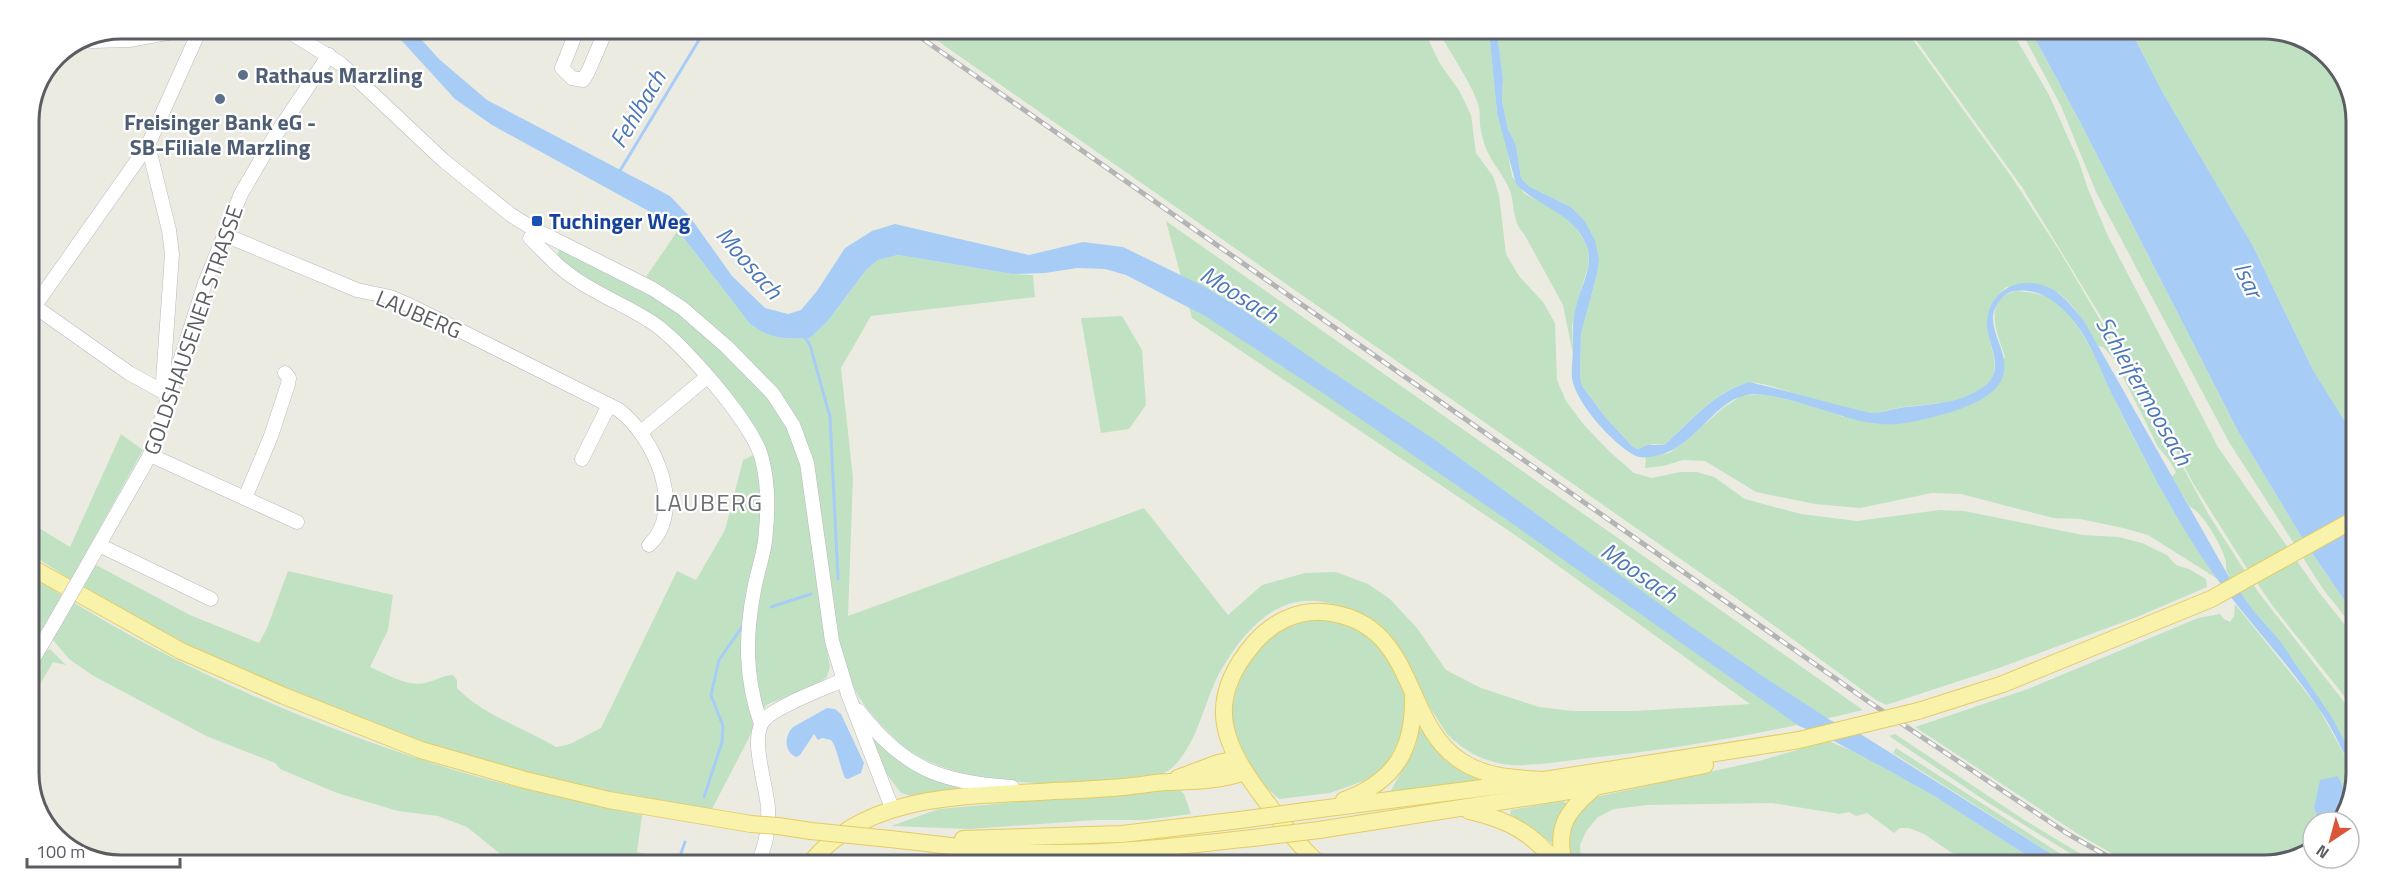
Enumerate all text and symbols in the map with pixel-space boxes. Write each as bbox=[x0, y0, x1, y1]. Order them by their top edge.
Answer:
place label: Rathaus Marzling bbox=[255, 58, 423, 92]
water label: Fehlbach bbox=[600, 62, 675, 154]
marker: Rathaus Marzling bbox=[236, 68, 250, 82]
marker: Freisinger Bank eG - SB-Filiale Marzling bbox=[213, 92, 227, 106]
place label: Freisinger Bank eG - SB-Filiale Marzling bbox=[124, 105, 316, 164]
street label: GOLDSHAUSENER STRASSE bbox=[134, 201, 252, 459]
place label: Tuchinger Weg bbox=[549, 204, 691, 238]
marker: Tuchinger Weg bbox=[530, 214, 544, 228]
water label: Moosach bbox=[708, 218, 792, 307]
water label: Moosach bbox=[1193, 256, 1287, 333]
water label: Isar bbox=[2225, 256, 2274, 306]
street label: LAUBERG bbox=[371, 281, 467, 347]
water label: Schleifermoosach bbox=[2088, 309, 2203, 473]
district label: LAUBERG bbox=[654, 484, 764, 520]
water label: Moosach bbox=[1594, 533, 1686, 612]
north arrow bbox=[2301, 810, 2361, 870]
scale bar bbox=[27, 831, 180, 869]
text: 100 m bbox=[36, 838, 85, 865]
text: N bbox=[2311, 839, 2334, 865]

